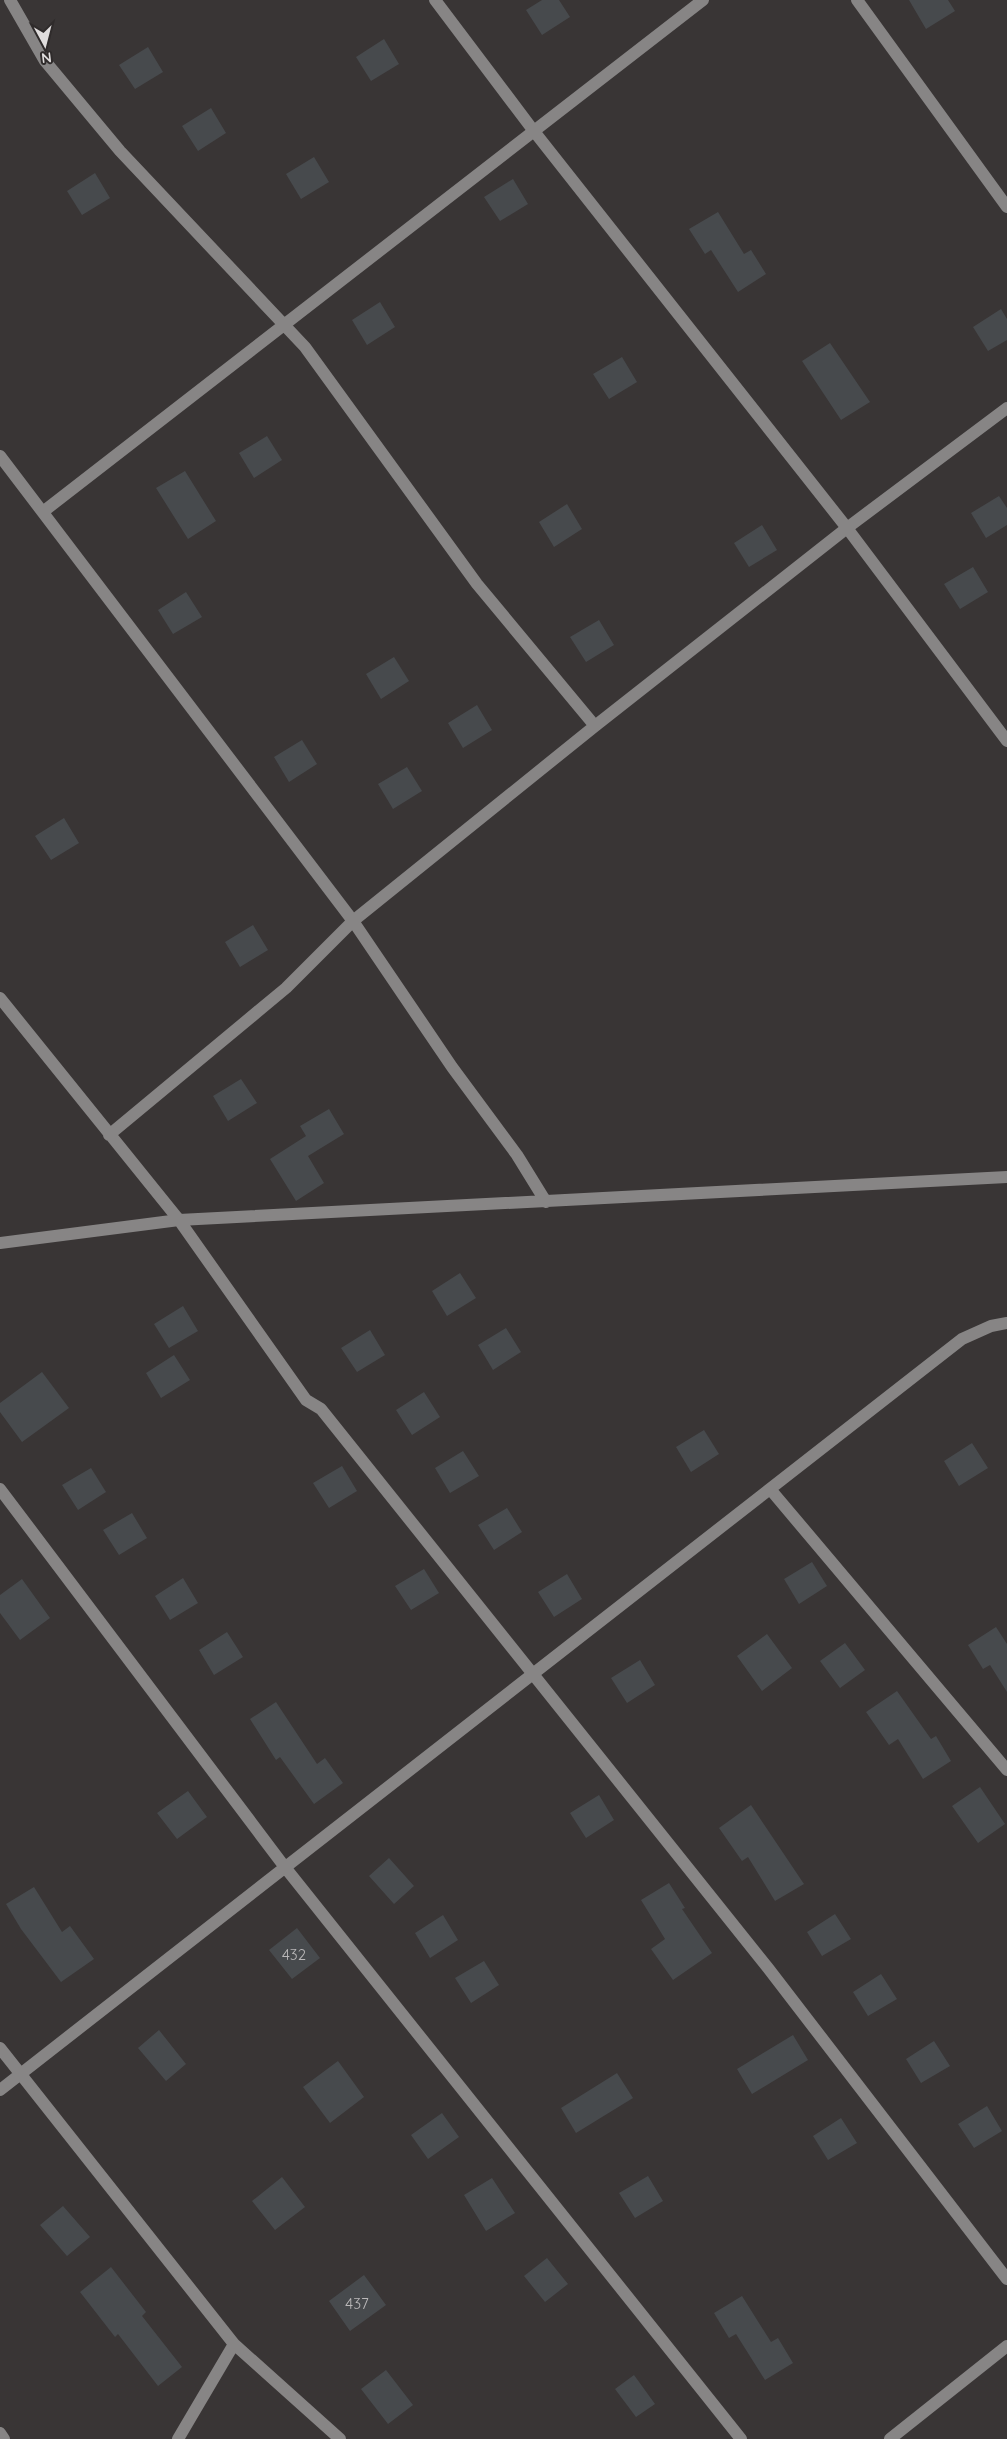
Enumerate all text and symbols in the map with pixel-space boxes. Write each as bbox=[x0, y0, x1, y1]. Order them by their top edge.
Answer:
north arrow bbox=[20, 20, 70, 70]
text: N bbox=[40, 48, 53, 67]
house number: 432 bbox=[282, 1945, 306, 1964]
house number: 437 bbox=[345, 2294, 369, 2313]

